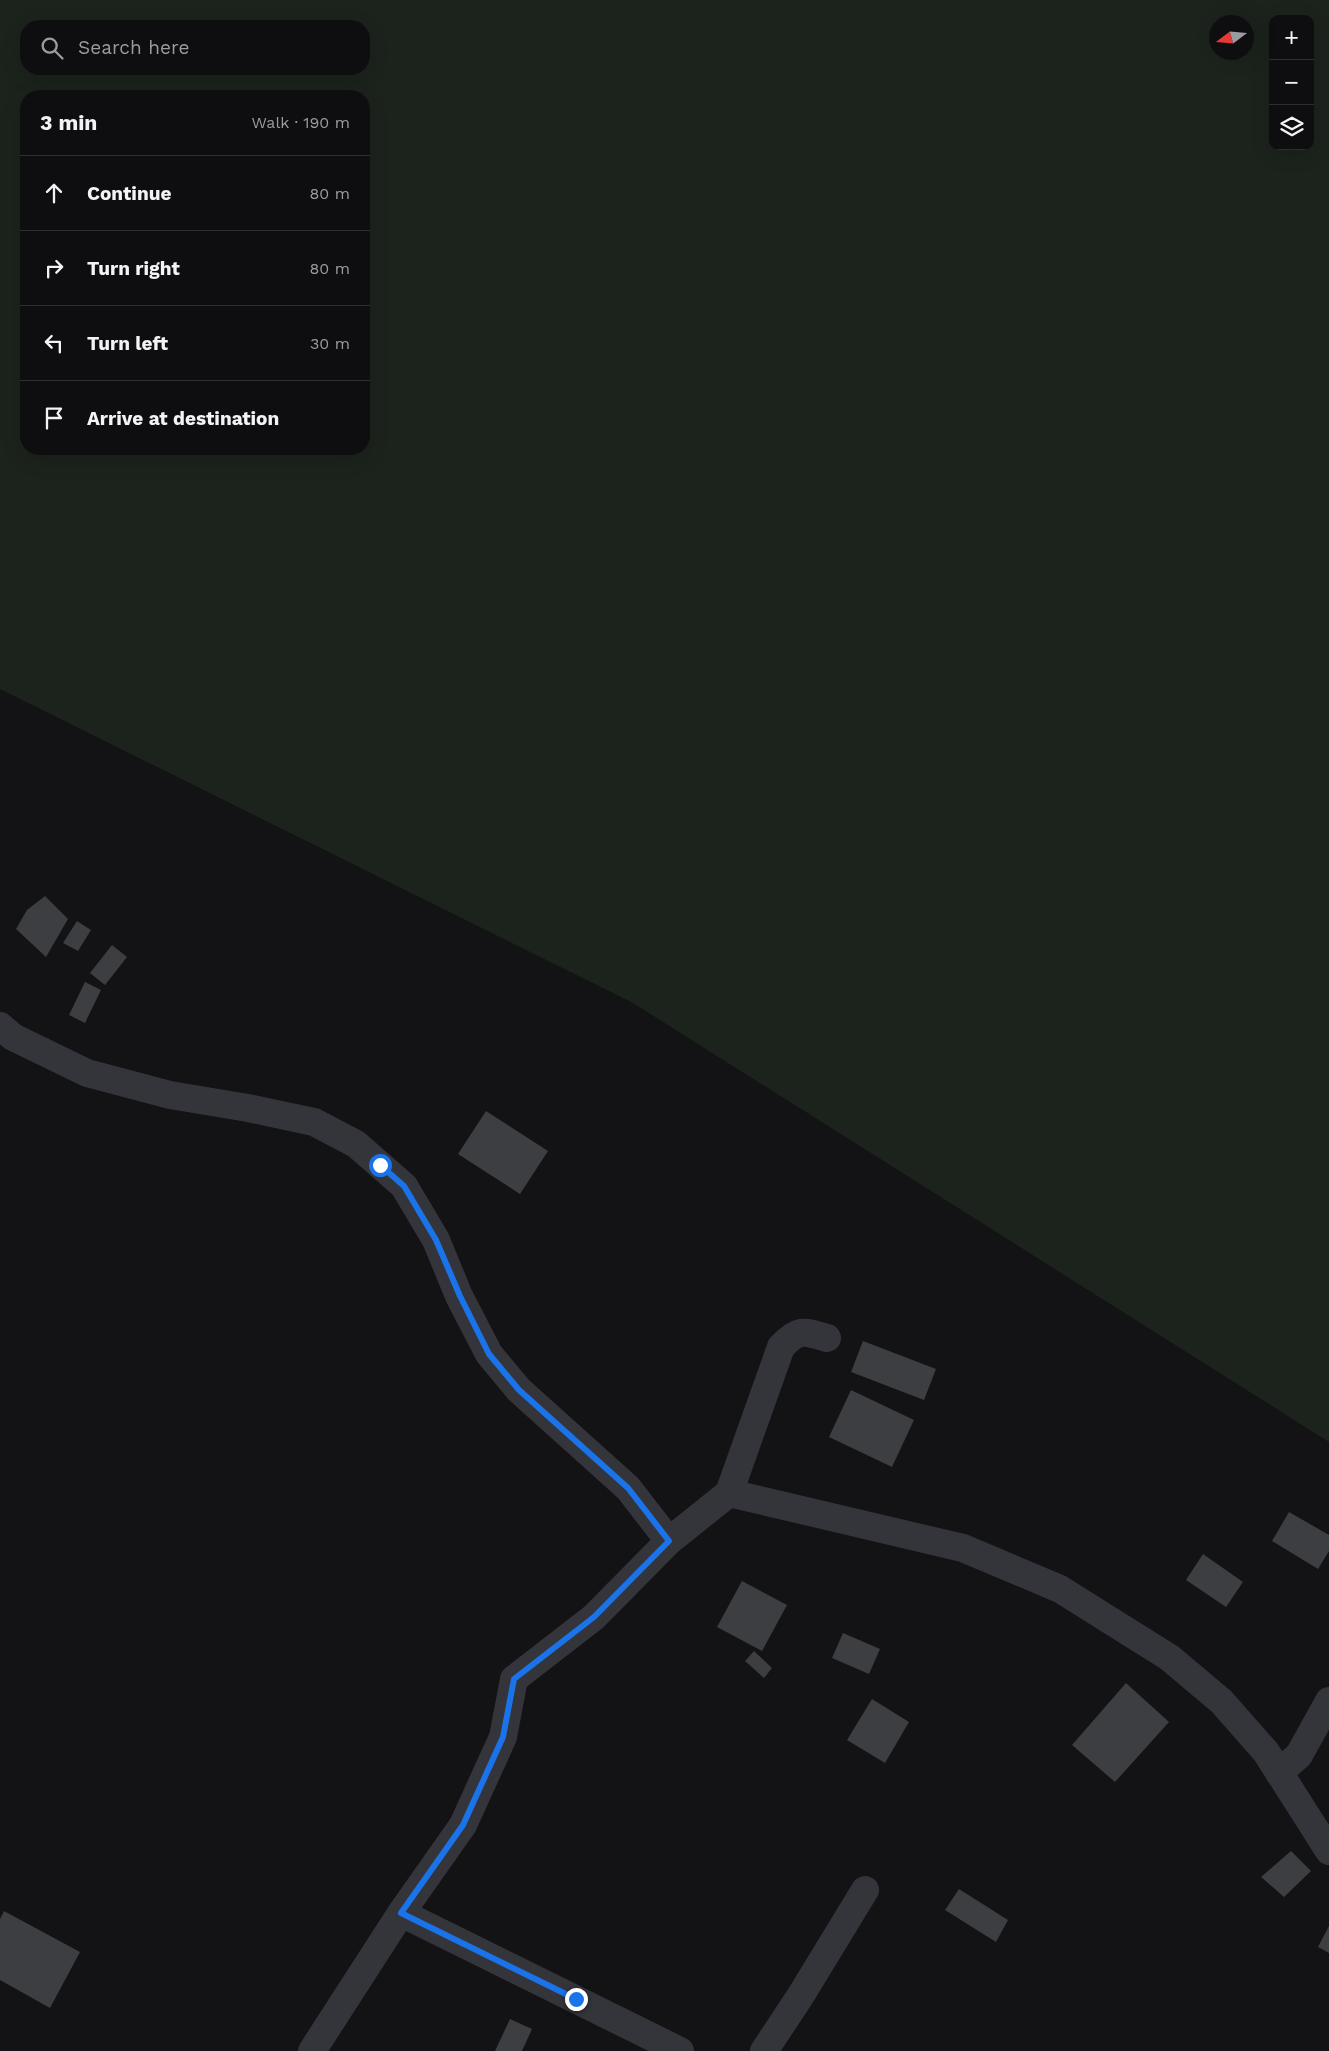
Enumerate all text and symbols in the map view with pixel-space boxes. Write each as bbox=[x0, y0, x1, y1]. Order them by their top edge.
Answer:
north arrow bbox=[1209, 15, 1254, 60]
map controls bbox=[1269, 15, 1314, 150]
button: + bbox=[1269, 15, 1314, 60]
search box bbox=[20, 20, 370, 75]
icon: search bbox=[38, 34, 66, 62]
text: Search here bbox=[78, 36, 189, 59]
button: − bbox=[1269, 60, 1314, 105]
button: layers bbox=[1269, 105, 1314, 150]
text: 3 min bbox=[40, 110, 97, 135]
text: Walk · 190 m bbox=[252, 113, 350, 132]
icon: ahead bbox=[40, 179, 68, 207]
text: Continue bbox=[87, 182, 171, 205]
text: 80 m bbox=[309, 184, 350, 203]
icon: right bbox=[40, 254, 68, 282]
text: Turn right bbox=[87, 257, 180, 280]
text: 80 m bbox=[309, 259, 350, 278]
icon: left bbox=[40, 329, 68, 357]
text: Turn left bbox=[87, 332, 168, 355]
text: 30 m bbox=[310, 334, 350, 353]
icon: arrive bbox=[40, 404, 68, 432]
text: Arrive at destination bbox=[87, 407, 279, 430]
route start bbox=[369, 1154, 392, 1177]
route end bbox=[565, 1988, 588, 2011]

